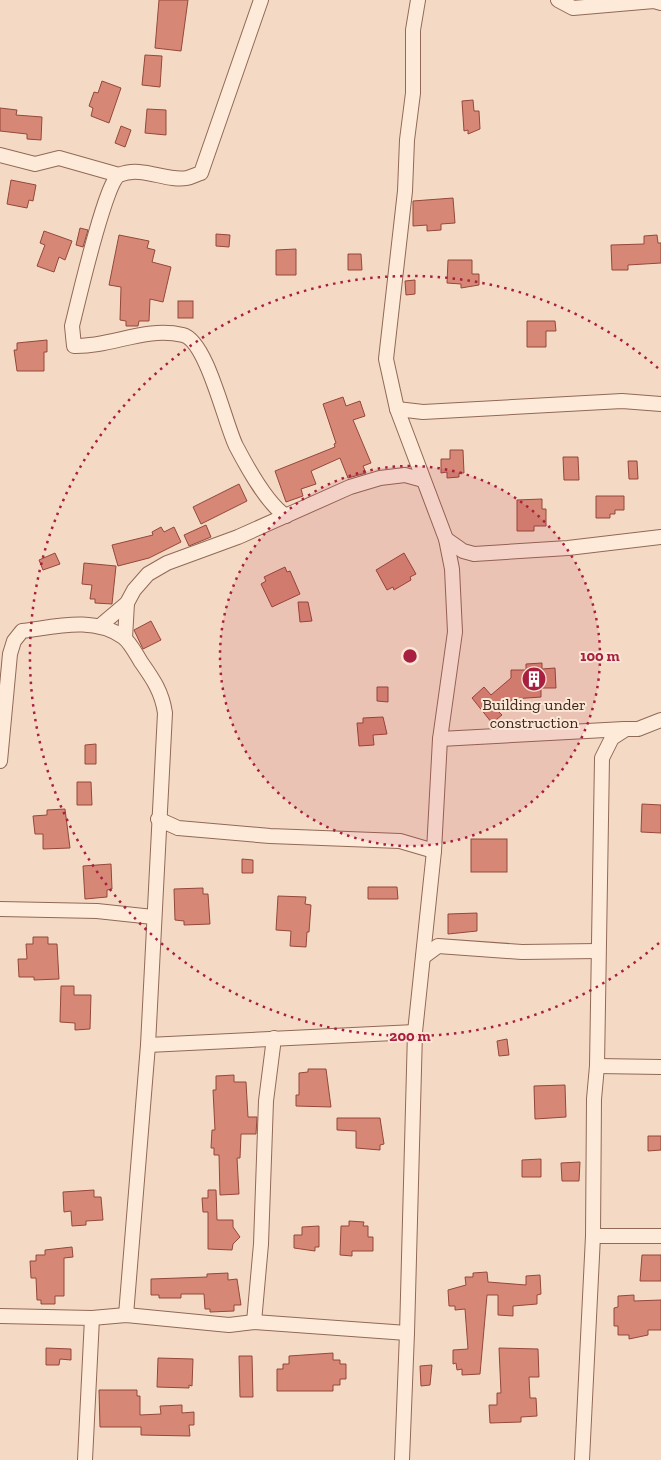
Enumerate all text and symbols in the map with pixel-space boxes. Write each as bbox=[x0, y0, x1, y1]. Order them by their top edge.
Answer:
centre of rings bbox=[401, 647, 419, 665]
text: 100 m bbox=[580, 647, 620, 665]
building icon: Building under construction bbox=[521, 666, 547, 692]
place label: Building under construction bbox=[482, 695, 586, 732]
text: 200 m bbox=[389, 1027, 431, 1045]

